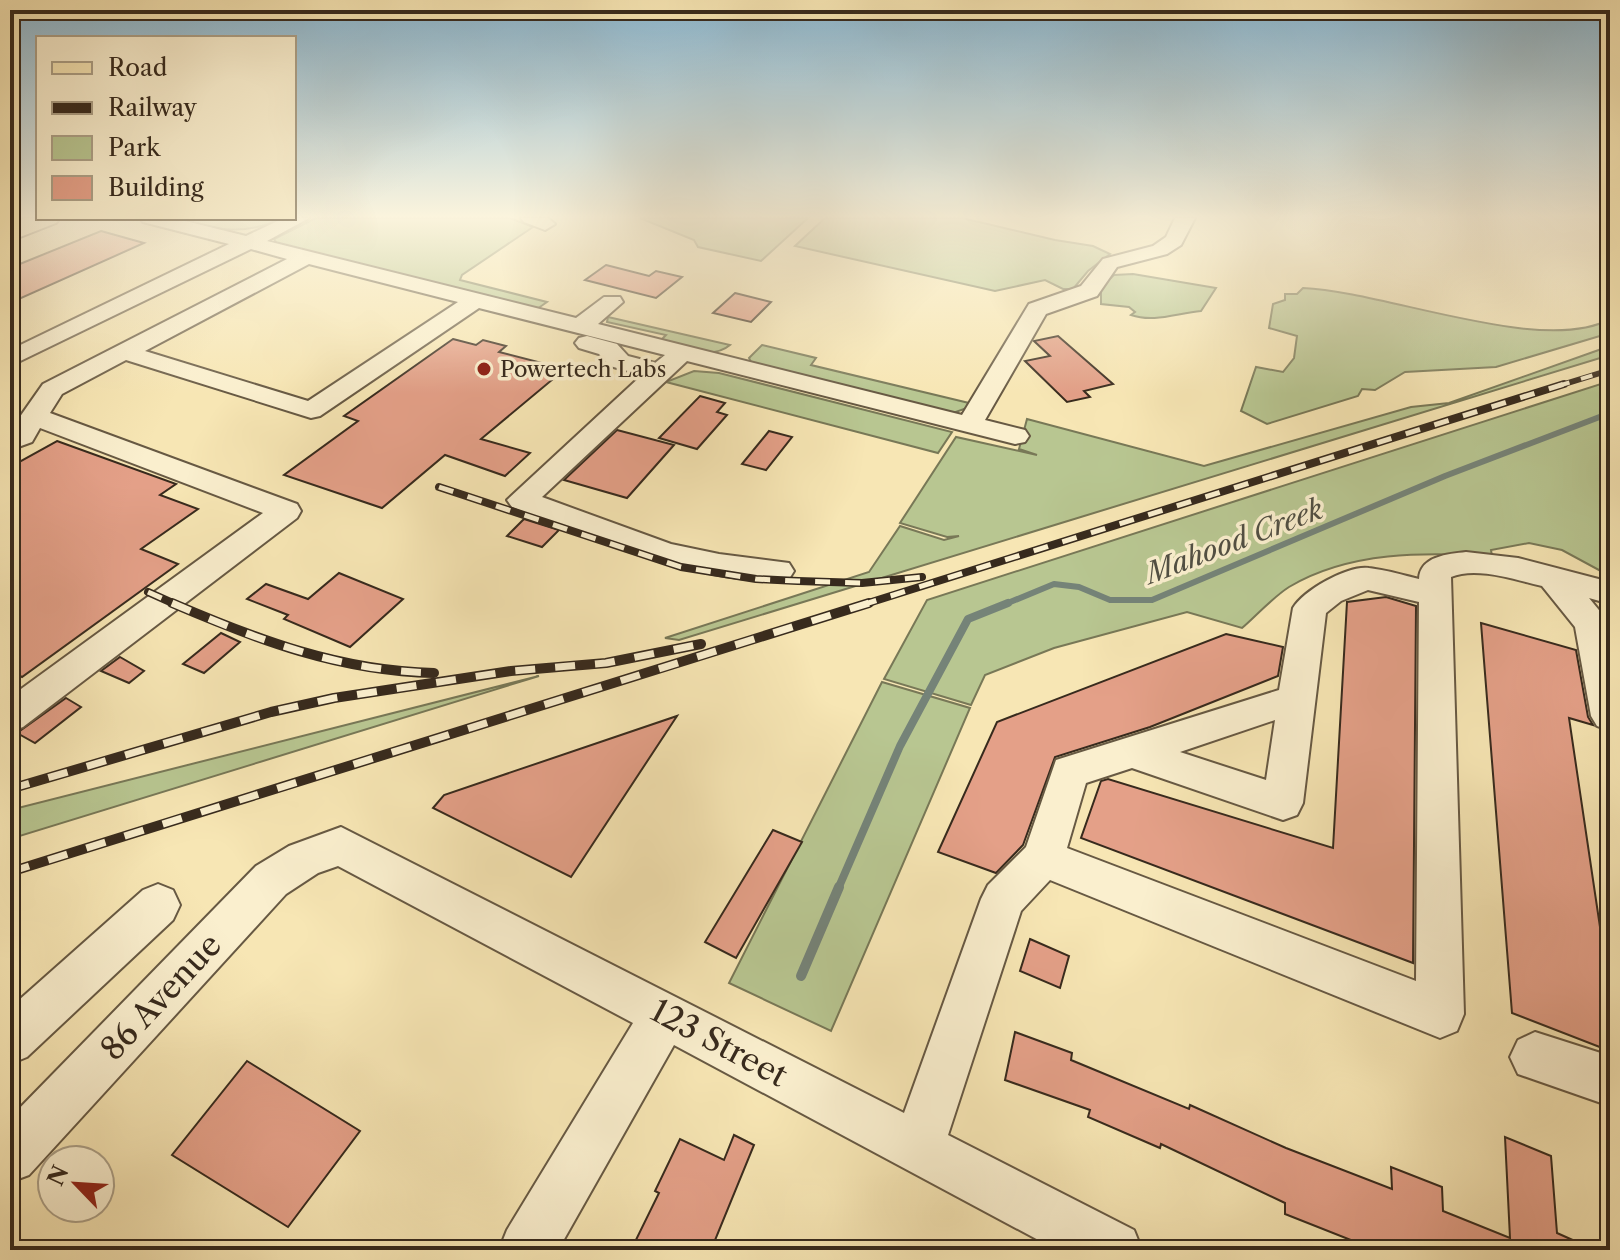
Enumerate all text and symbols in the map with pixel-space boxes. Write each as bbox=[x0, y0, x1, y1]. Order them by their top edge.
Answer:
legend bbox=[36, 36, 296, 220]
text: Road bbox=[108, 53, 168, 82]
text: Railway bbox=[108, 93, 198, 122]
text: Park bbox=[108, 133, 161, 162]
text: Building bbox=[108, 173, 204, 202]
place label: Powertech Labs bbox=[500, 356, 666, 383]
marker: Powertech Labs bbox=[475, 360, 493, 378]
water label: Mahood Creek bbox=[1138, 491, 1328, 591]
street label: 86 Avenue bbox=[92, 925, 229, 1068]
street label: 123 Street bbox=[644, 990, 795, 1095]
north arrow bbox=[36, 1144, 116, 1224]
text: N bbox=[42, 1161, 75, 1190]

